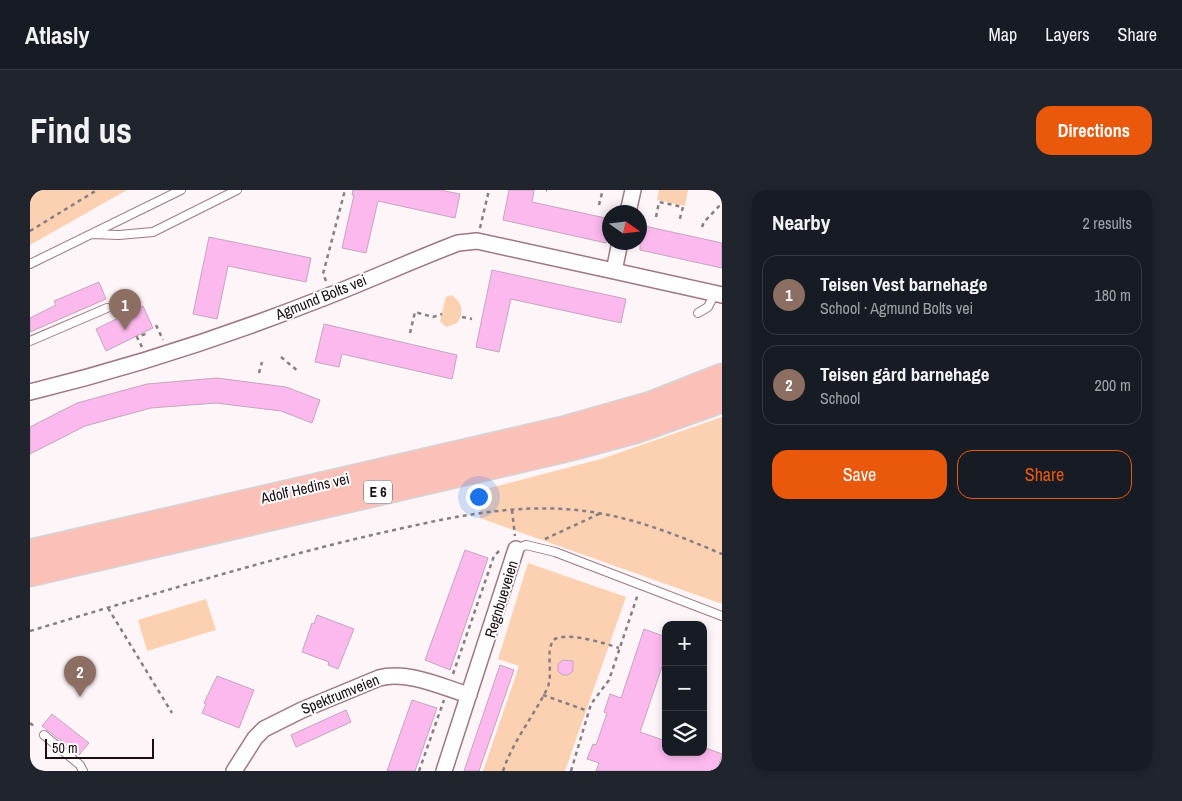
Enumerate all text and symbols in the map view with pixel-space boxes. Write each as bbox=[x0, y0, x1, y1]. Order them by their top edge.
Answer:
text: Atlasly bbox=[25, 19, 90, 51]
text: Map bbox=[989, 22, 1017, 47]
text: Layers bbox=[1045, 22, 1090, 47]
text: Share bbox=[1118, 22, 1157, 47]
button: Directions bbox=[1036, 106, 1152, 155]
text: Find us bbox=[30, 107, 132, 154]
north arrow bbox=[602, 205, 647, 250]
text: Nearby bbox=[772, 208, 830, 237]
text: 2 results bbox=[1082, 212, 1132, 234]
street label: Agmund Bolts vei bbox=[271, 269, 370, 325]
text: Teisen Vest barnehage bbox=[820, 271, 987, 297]
text: 1 bbox=[785, 284, 793, 306]
text: 180 m bbox=[1095, 284, 1131, 306]
pin: 1 bbox=[109, 289, 141, 330]
text: School · Agmund Bolts vei bbox=[820, 297, 973, 319]
text: Teisen gård barnehage bbox=[820, 361, 989, 387]
text: 2 bbox=[785, 374, 793, 396]
text: 200 m bbox=[1095, 374, 1131, 396]
text: School bbox=[820, 387, 860, 409]
button: Save bbox=[772, 450, 947, 499]
button: Share bbox=[957, 450, 1132, 499]
street label: Adolf Hedins vei bbox=[258, 468, 351, 509]
road number: E 6 bbox=[364, 480, 392, 504]
your location bbox=[466, 484, 492, 510]
street label: Regnbueveien bbox=[479, 558, 523, 640]
map controls bbox=[662, 621, 707, 756]
button: + bbox=[662, 621, 707, 666]
pin: 2 bbox=[64, 656, 96, 697]
button: − bbox=[662, 666, 707, 711]
street label: Spektrumveien bbox=[298, 669, 382, 719]
button: layers bbox=[662, 711, 707, 756]
scale bar bbox=[45, 736, 154, 759]
text: 50 m bbox=[52, 739, 78, 757]

